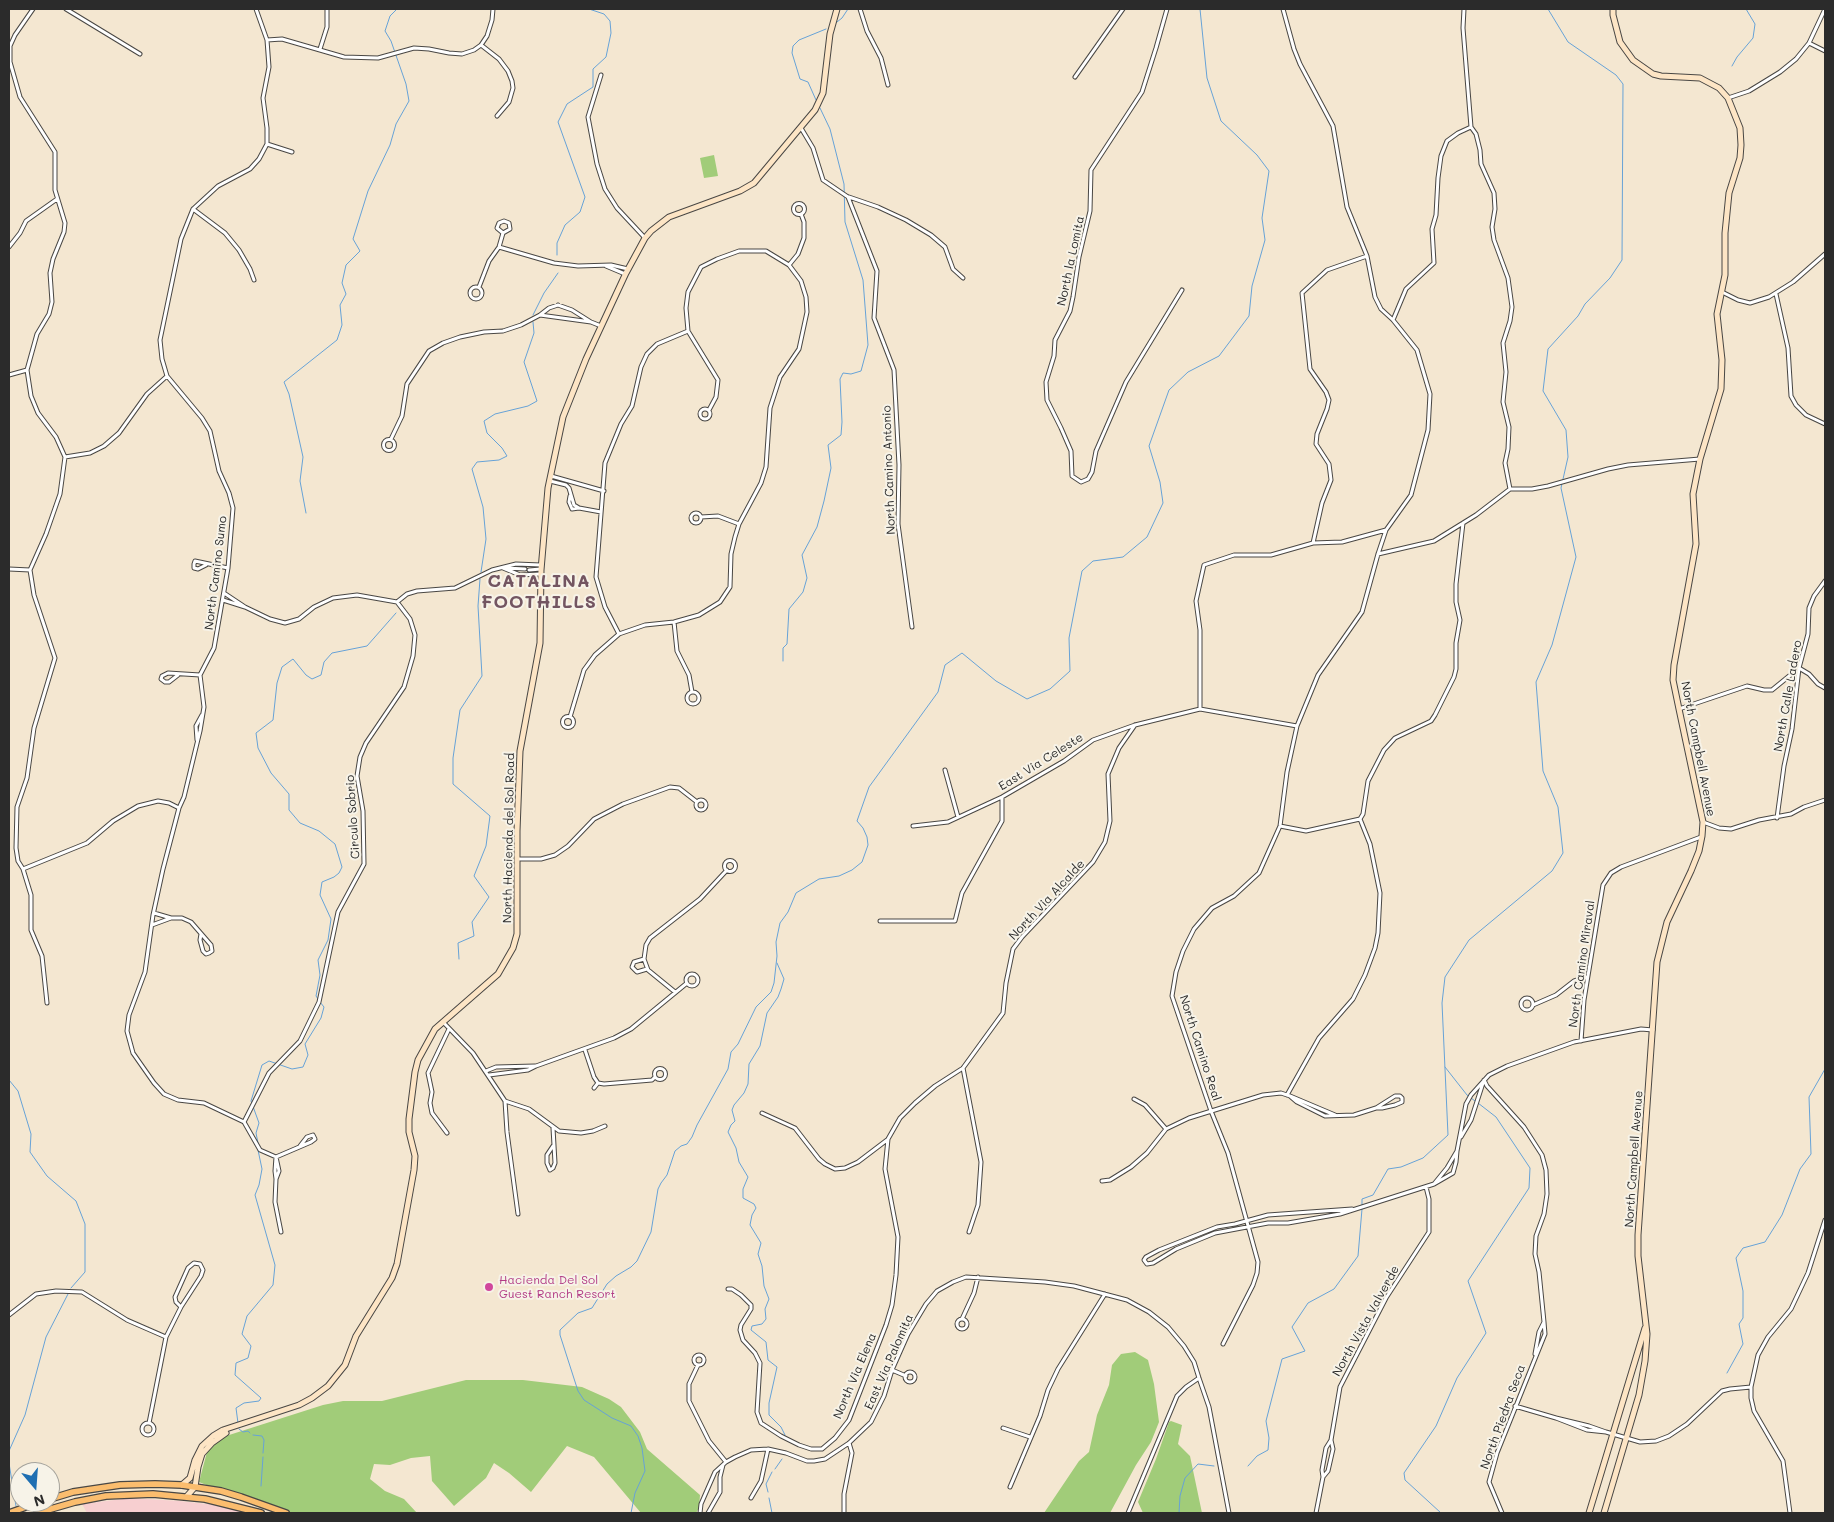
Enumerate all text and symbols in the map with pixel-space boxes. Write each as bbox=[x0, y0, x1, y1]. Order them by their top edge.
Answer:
street label: North la Lomita bbox=[1054, 215, 1088, 307]
street label: North Camino Antonio bbox=[880, 405, 898, 535]
street label: North Camino Sumo bbox=[202, 515, 230, 631]
district label: CATALINA FOOTHILLS bbox=[480, 570, 598, 612]
street label: North Calle Ladero bbox=[1771, 639, 1805, 753]
street label: North Campbell Avenue bbox=[1678, 680, 1718, 818]
street label: East Via Celeste bbox=[996, 730, 1086, 794]
street label: North Hacienda del Sol Road bbox=[500, 753, 518, 923]
street label: Circulo Sobrio bbox=[343, 775, 363, 859]
street label: North Via Alcalde bbox=[1006, 857, 1088, 943]
street label: North Camino Miraval bbox=[1566, 899, 1598, 1029]
street label: North Camino Real bbox=[1176, 993, 1224, 1103]
street label: North Campbell Avenue bbox=[1622, 1090, 1646, 1228]
street label: North Vista Valverde bbox=[1329, 1263, 1403, 1379]
place label: Hacienda Del Sol Guest Ranch Resort bbox=[499, 1273, 616, 1301]
marker: Hacienda Del Sol Guest Ranch Resort bbox=[483, 1281, 495, 1293]
street label: East Via Palomita bbox=[861, 1312, 917, 1412]
street label: North Via Elena bbox=[830, 1331, 880, 1421]
street label: North Piedra Seca bbox=[1477, 1363, 1529, 1471]
north arrow bbox=[10, 1462, 60, 1512]
text: N bbox=[31, 1490, 47, 1511]

